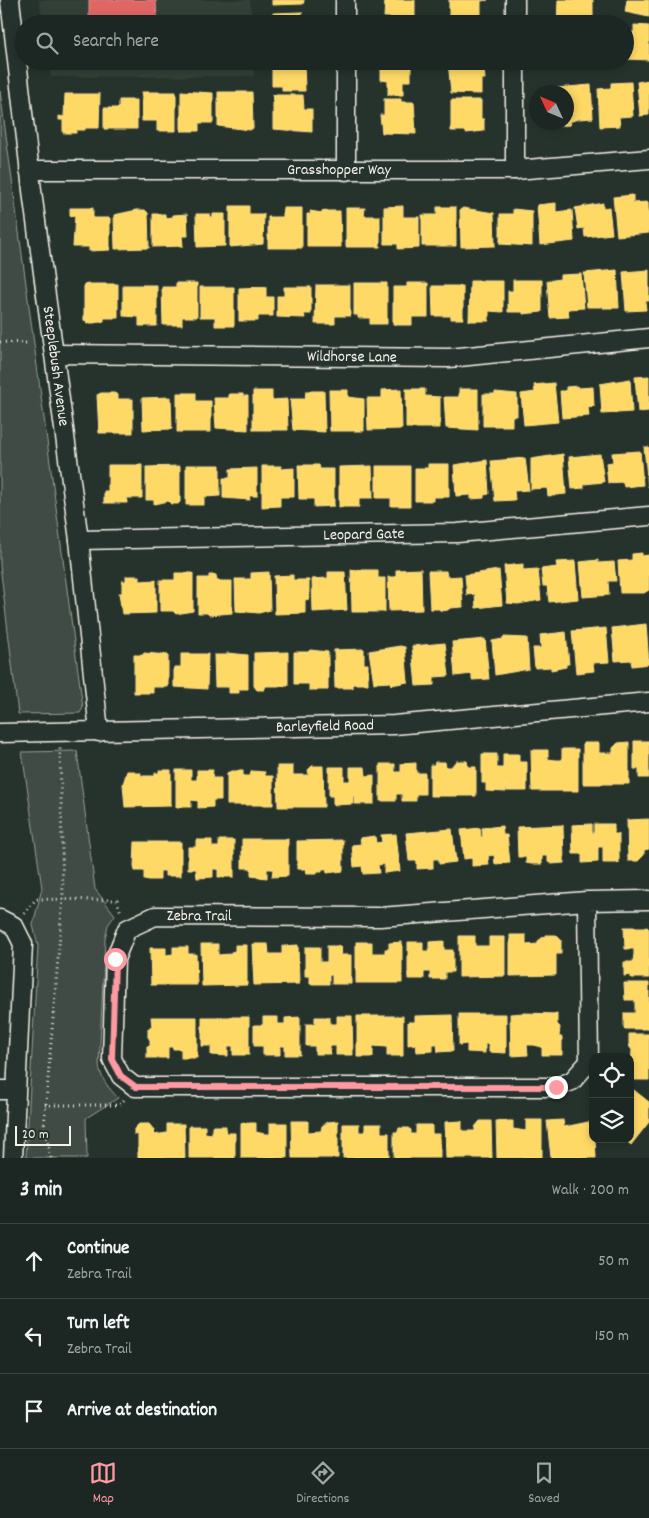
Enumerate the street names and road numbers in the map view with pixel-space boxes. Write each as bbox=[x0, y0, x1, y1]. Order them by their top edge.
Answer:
street label: Grasshopper Way bbox=[287, 159, 392, 182]
street label: Steeplebush Avenue bbox=[36, 305, 75, 428]
street label: Wildhorse Lane bbox=[307, 345, 397, 369]
street label: Leopard Gate bbox=[323, 522, 405, 547]
street label: Barleyfield Road bbox=[276, 714, 374, 739]
street label: Zebra Trail bbox=[167, 905, 232, 928]

